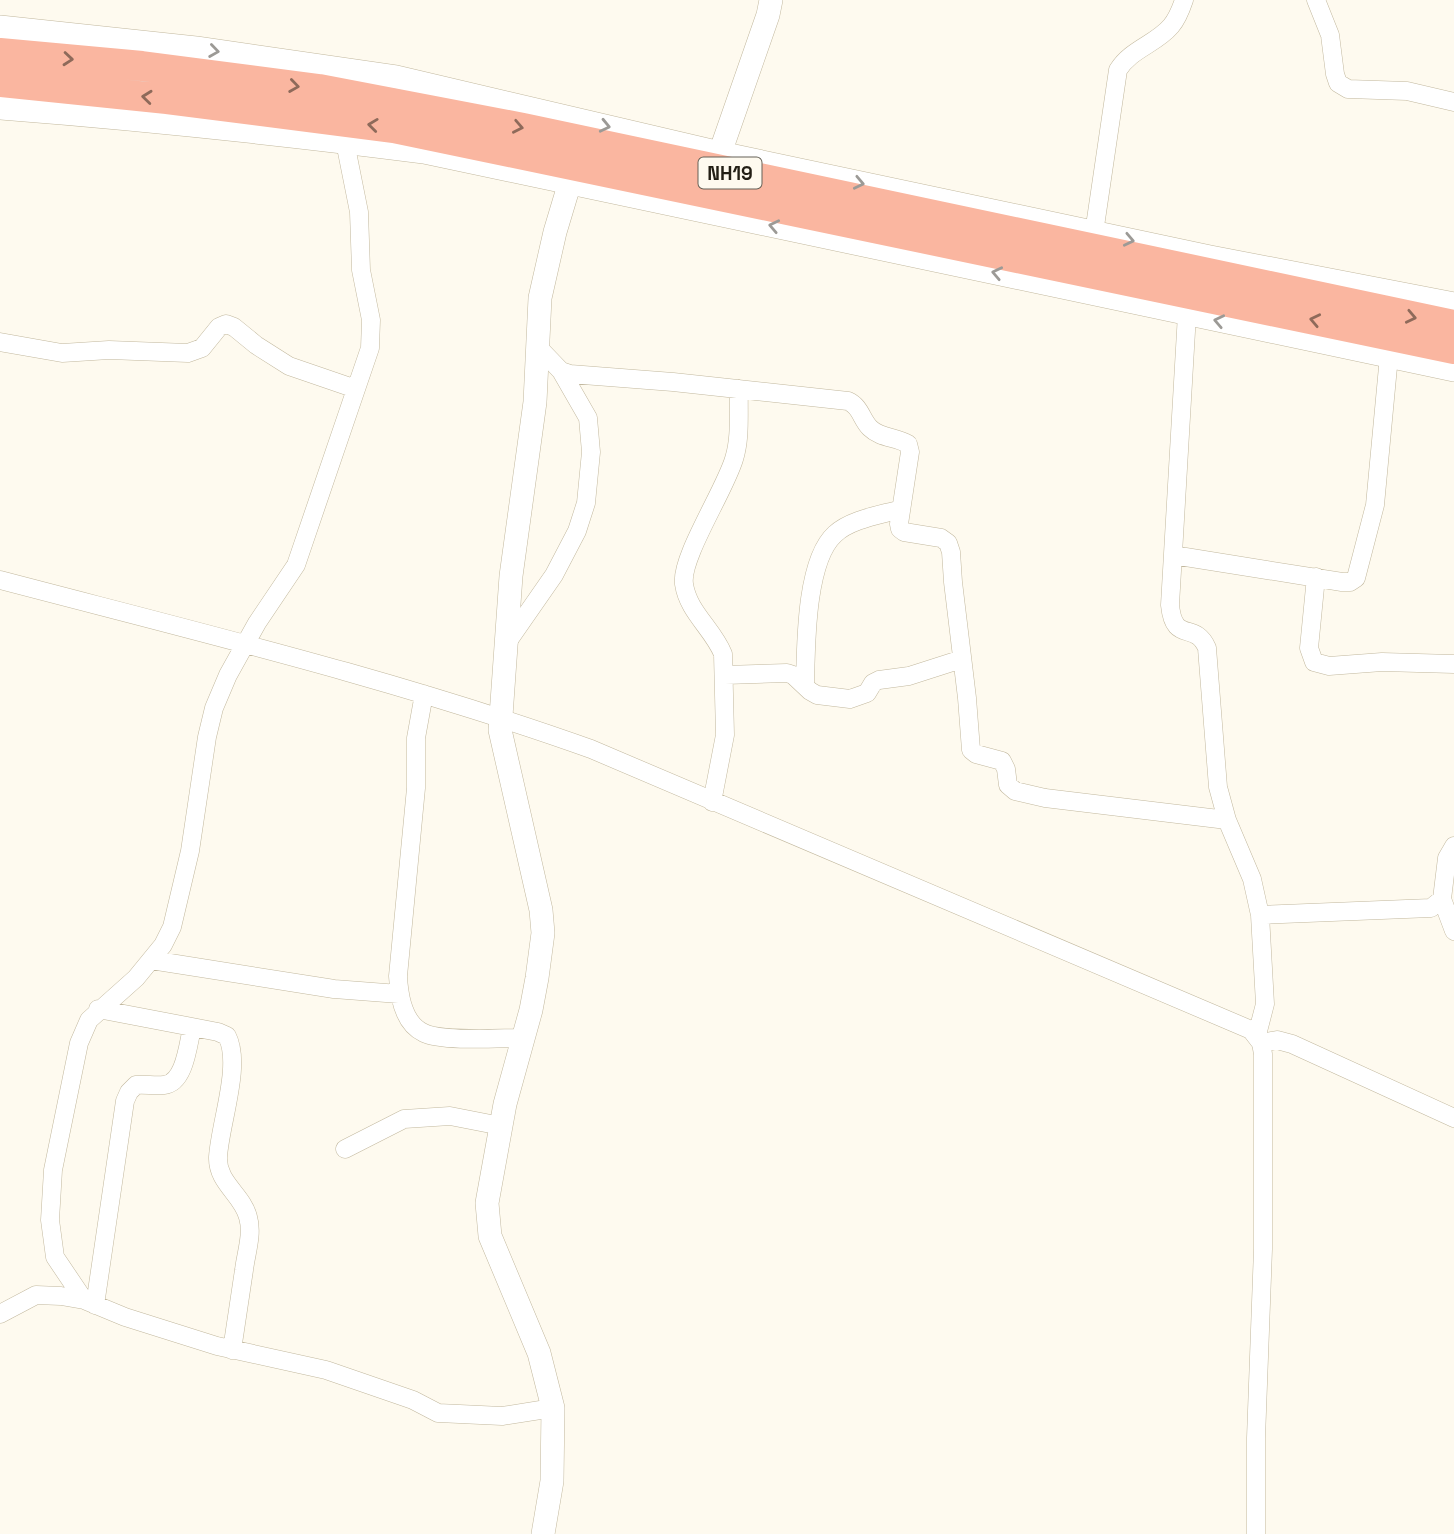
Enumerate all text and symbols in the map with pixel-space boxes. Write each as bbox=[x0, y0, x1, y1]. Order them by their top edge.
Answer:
one-way arrow bbox=[208, 43, 220, 58]
one-way arrow bbox=[63, 51, 74, 66]
one-way arrow bbox=[288, 78, 300, 93]
one-way arrow bbox=[141, 90, 152, 105]
one-way arrow bbox=[367, 118, 379, 133]
one-way arrow bbox=[599, 118, 611, 132]
one-way arrow bbox=[512, 119, 524, 134]
road number: NH19 bbox=[698, 158, 762, 188]
one-way arrow bbox=[853, 174, 865, 189]
one-way arrow bbox=[768, 219, 780, 234]
one-way arrow bbox=[1123, 232, 1135, 247]
one-way arrow bbox=[991, 267, 1003, 282]
one-way arrow bbox=[1405, 308, 1417, 323]
one-way arrow bbox=[1309, 313, 1321, 328]
one-way arrow bbox=[1213, 314, 1225, 329]

